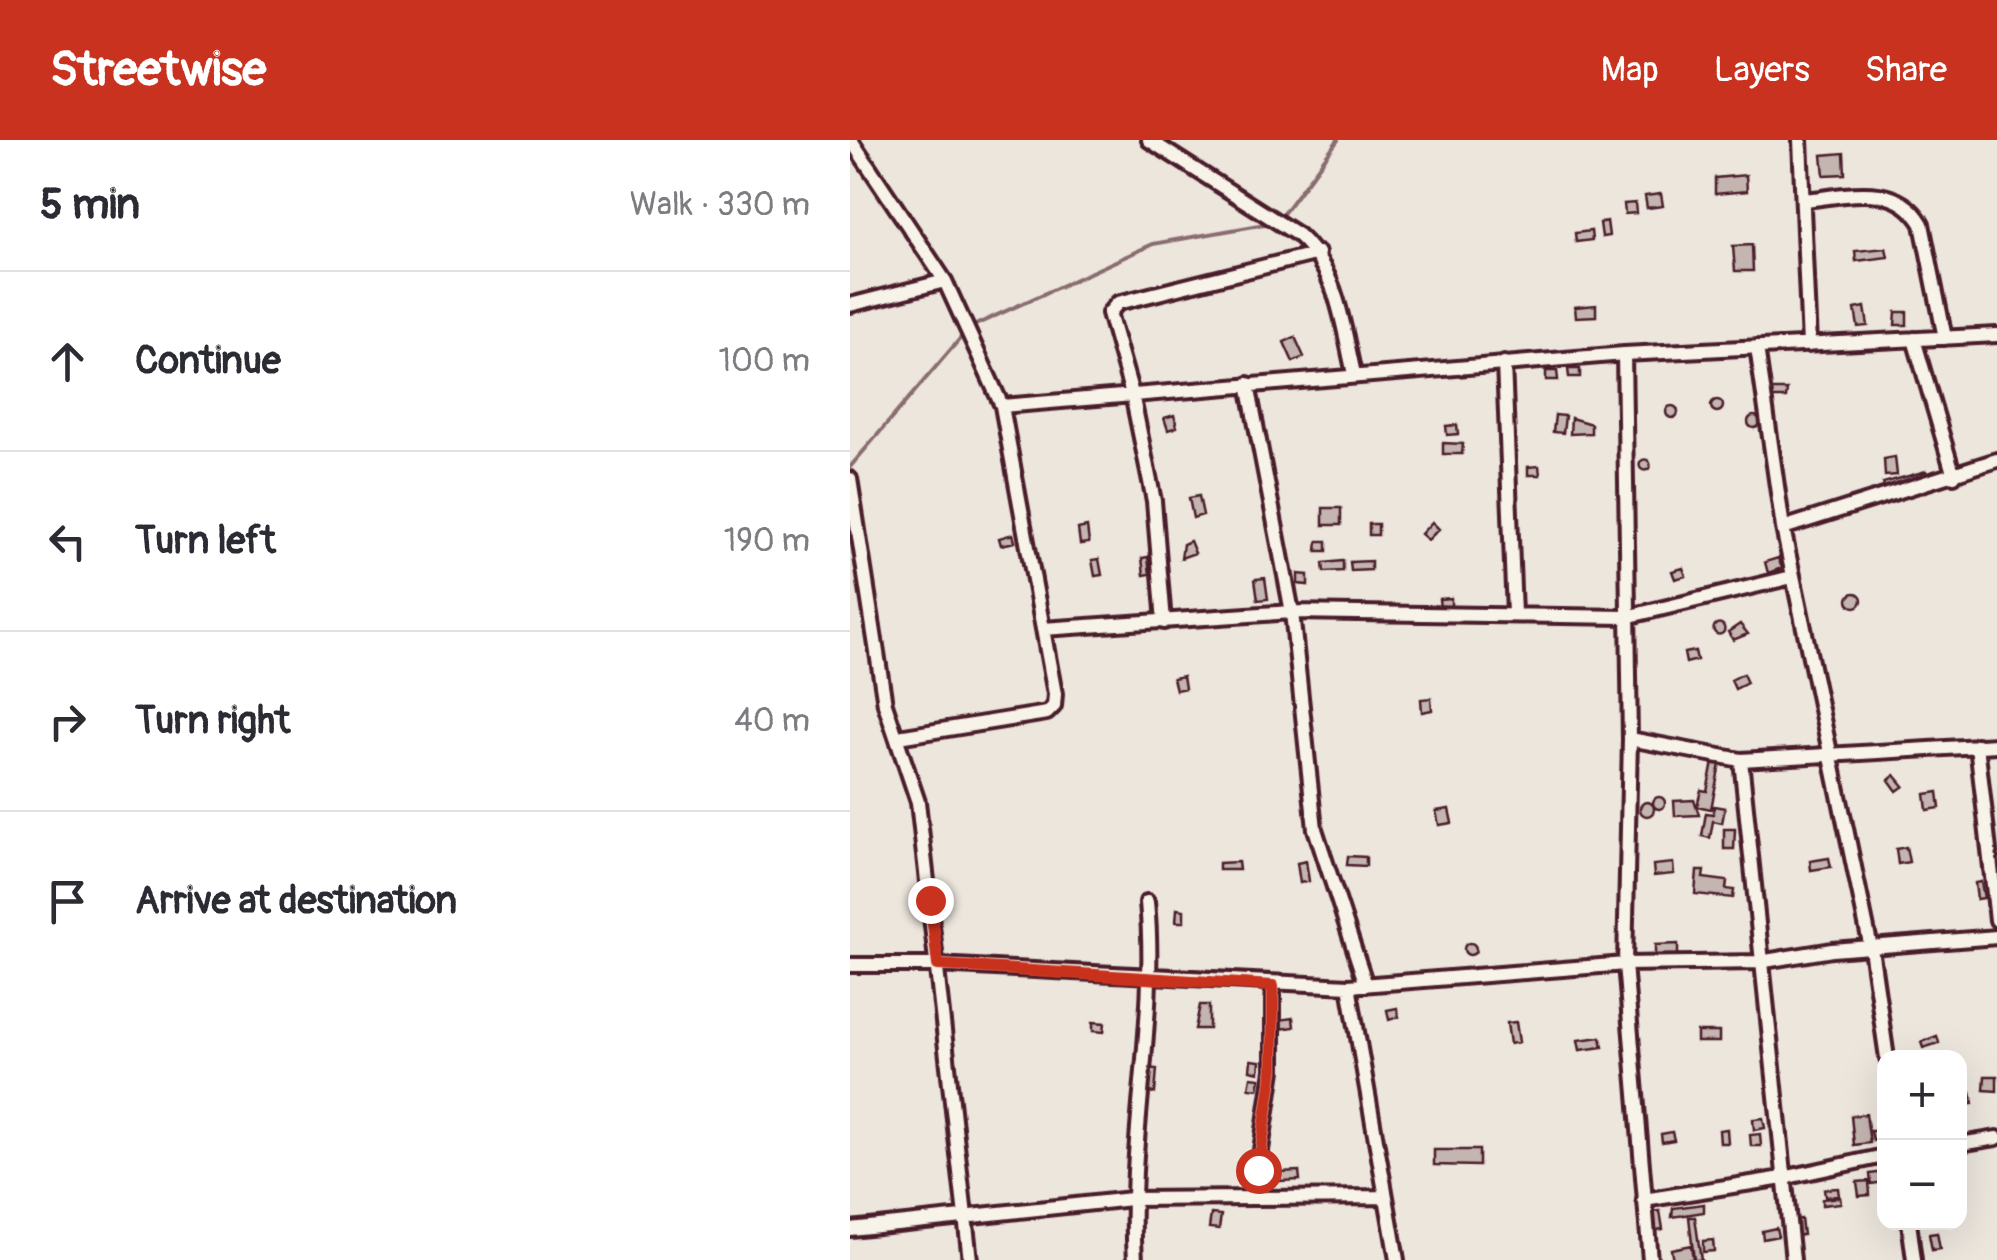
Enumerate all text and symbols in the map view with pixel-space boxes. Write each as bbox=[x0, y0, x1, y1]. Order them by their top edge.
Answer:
text: Streetwise bbox=[50, 40, 266, 100]
text: Map bbox=[1601, 48, 1659, 92]
text: Layers bbox=[1714, 48, 1810, 92]
text: Share bbox=[1865, 48, 1947, 92]
text: 5 min bbox=[40, 179, 140, 231]
text: Walk · 330 m bbox=[630, 185, 810, 225]
icon: ahead bbox=[40, 334, 95, 389]
text: Continue bbox=[135, 337, 281, 385]
text: 100 m bbox=[718, 341, 810, 381]
icon: left bbox=[40, 514, 95, 569]
text: Turn left bbox=[135, 517, 276, 565]
text: 190 m bbox=[724, 521, 810, 561]
icon: right bbox=[40, 694, 95, 749]
text: Turn right bbox=[135, 697, 290, 745]
text: 40 m bbox=[734, 701, 810, 741]
icon: arrive bbox=[40, 874, 95, 929]
text: Arrive at destination bbox=[135, 877, 457, 925]
route end bbox=[908, 878, 954, 924]
map controls bbox=[1877, 1050, 1967, 1230]
button: + bbox=[1877, 1050, 1967, 1140]
button: − bbox=[1877, 1140, 1967, 1230]
route start bbox=[1236, 1148, 1282, 1194]

